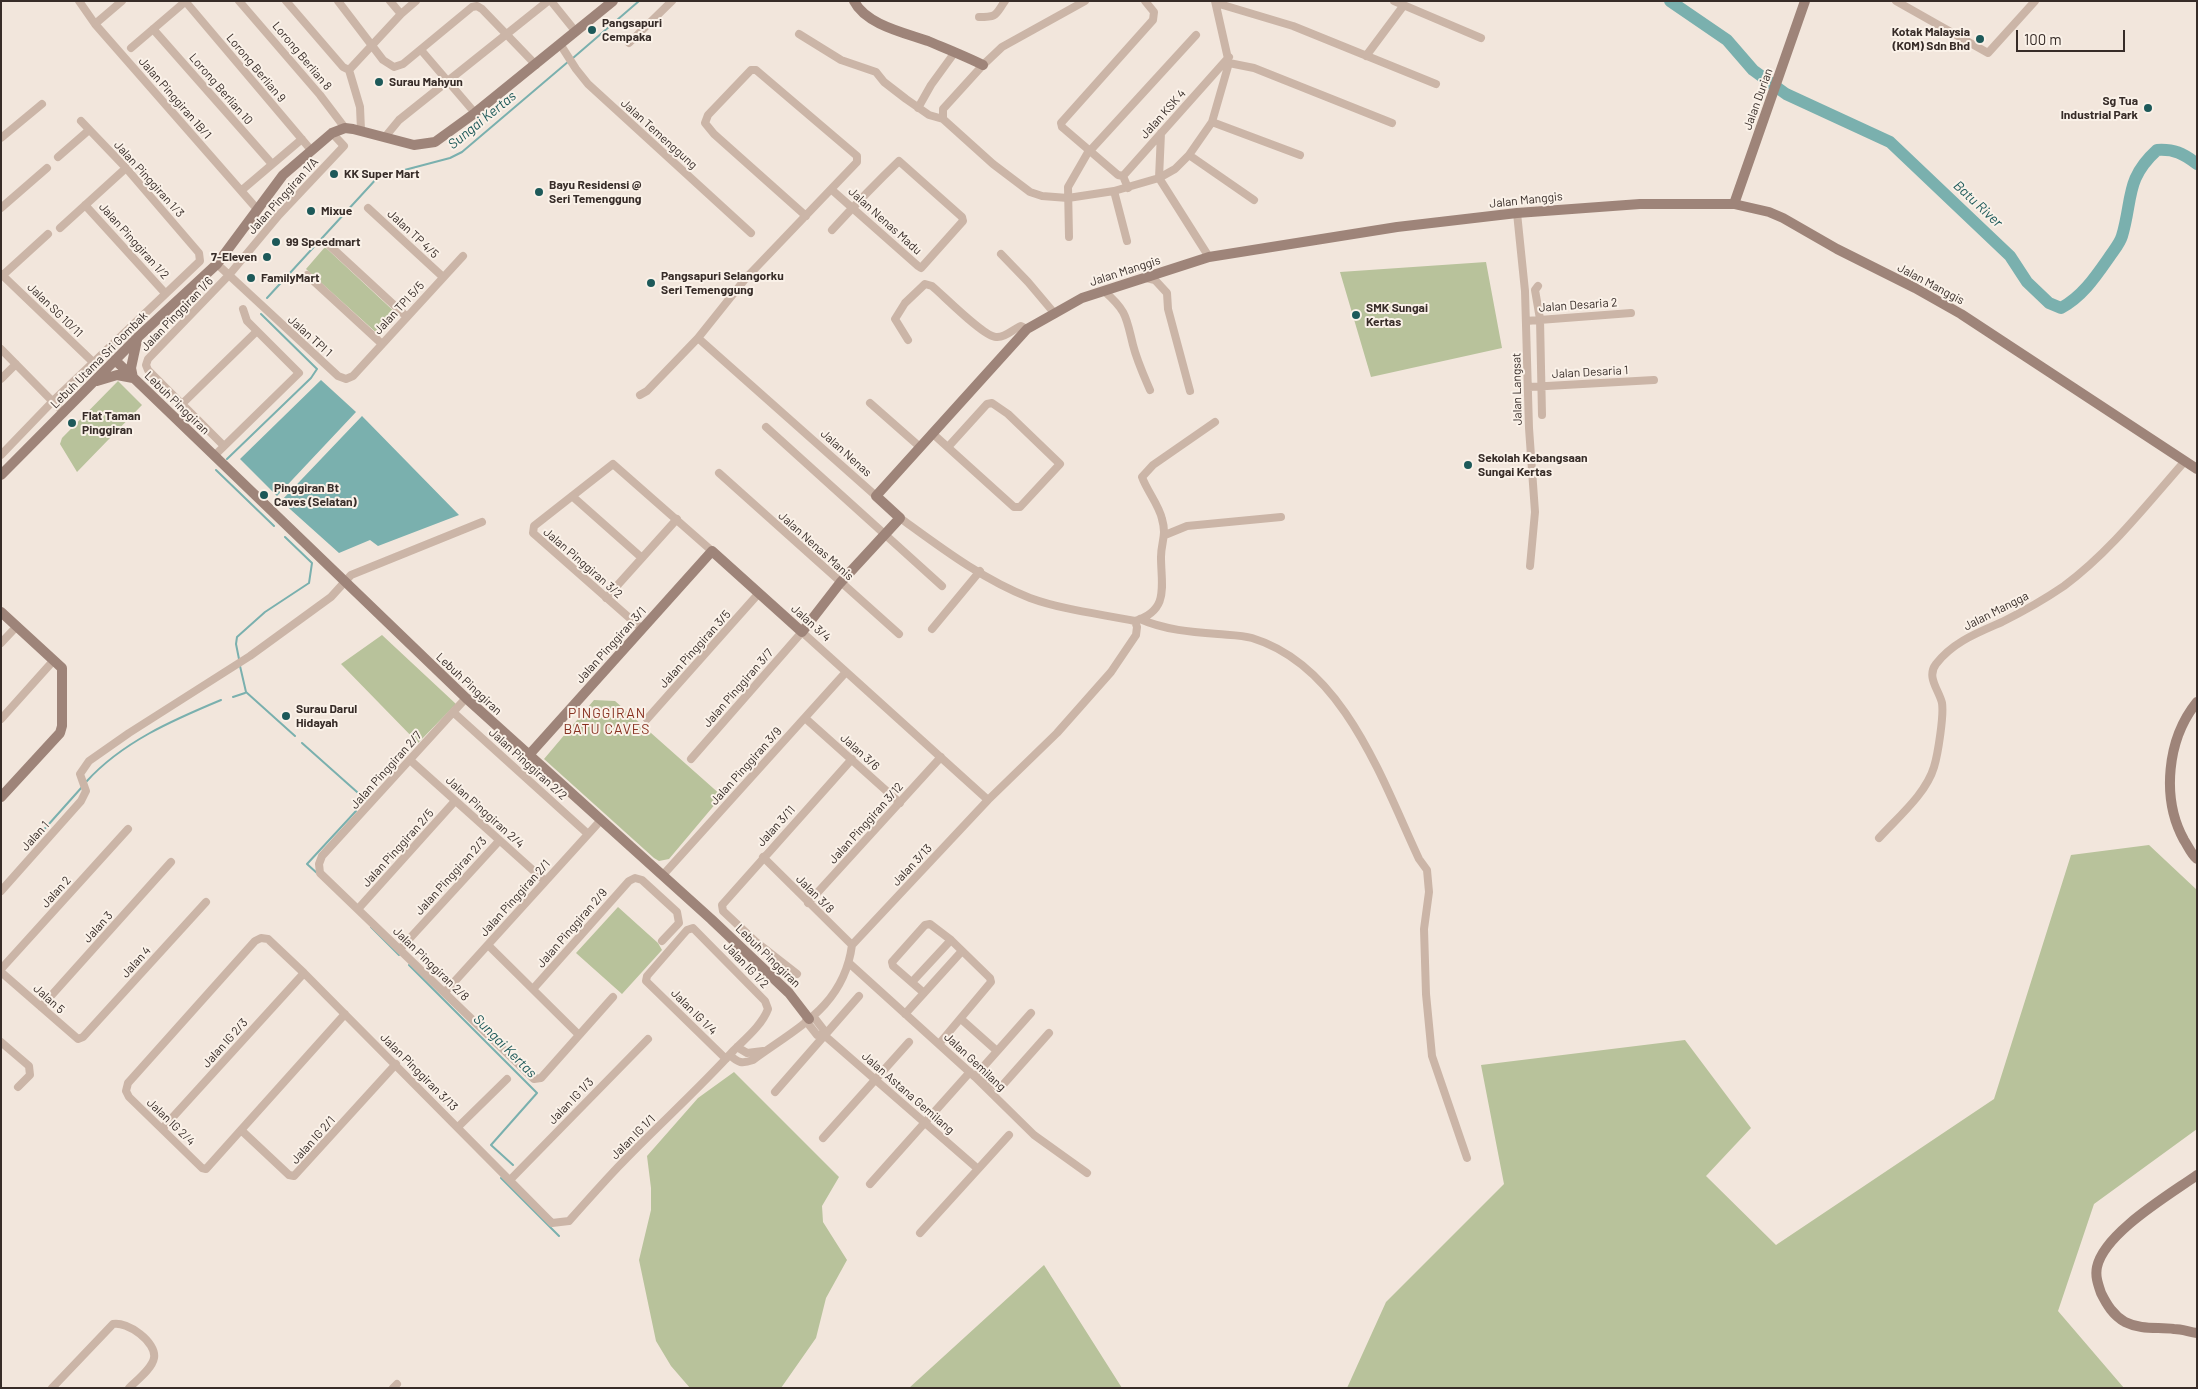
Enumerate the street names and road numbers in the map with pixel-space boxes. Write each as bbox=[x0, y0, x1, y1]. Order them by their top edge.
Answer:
street label: Lorong Berlian 8 bbox=[269, 19, 335, 93]
street label: Lorong Berlian 9 bbox=[223, 31, 289, 105]
street label: Lorong Berlian 10 bbox=[186, 50, 256, 128]
street label: Jalan Pinggiran 1B/1 bbox=[136, 54, 214, 142]
street label: Jalan Durian bbox=[1740, 66, 1776, 132]
street label: Jalan KSK 4 bbox=[1137, 86, 1189, 142]
street label: Jalan Temenggung bbox=[618, 96, 700, 172]
street label: Jalan Pinggiran 1/3 bbox=[111, 138, 187, 220]
street label: Jalan Pinggiran 1/A bbox=[245, 155, 321, 237]
street label: Jalan Nenas Madu bbox=[845, 184, 925, 258]
street label: Jalan Manggis bbox=[1489, 189, 1563, 211]
street label: Jalan Pinggiran 1/2 bbox=[96, 200, 172, 282]
street label: Jalan TP 4/5 bbox=[384, 207, 442, 261]
street label: Jalan Manggis bbox=[1088, 253, 1162, 289]
street label: Jalan Manggis bbox=[1895, 260, 1967, 308]
street label: Jalan Pinggiran 1/6 bbox=[138, 274, 216, 354]
street label: Jalan TPI 5/5 bbox=[371, 278, 427, 338]
street label: Jalan SG 10/11 bbox=[24, 280, 86, 340]
street label: Jalan Desaria 2 bbox=[1538, 295, 1618, 315]
street label: Lebuh Utama Sri Gombak bbox=[48, 309, 150, 411]
street label: Jalan TPI 1 bbox=[285, 312, 335, 360]
street label: Jalan Langsat bbox=[1509, 352, 1525, 426]
street label: Jalan Desaria 1 bbox=[1551, 363, 1629, 381]
street label: Lebuh Pinggiran bbox=[142, 368, 212, 438]
street label: Jalan Nenas bbox=[818, 426, 874, 480]
street label: Jalan Nenas Manis bbox=[775, 508, 857, 584]
street label: Jalan Pinggiran 3/2 bbox=[541, 525, 625, 601]
street label: Jalan Mangga bbox=[1961, 588, 2031, 634]
street label: Jalan 3/4 bbox=[788, 601, 834, 645]
street label: Jalan Pinggiran 3/1 bbox=[573, 604, 649, 686]
street label: Jalan Pinggiran 3/5 bbox=[656, 607, 734, 691]
street label: Jalan Pinggiran 3/7 bbox=[700, 646, 776, 730]
street label: Lebuh Pinggiran bbox=[433, 650, 505, 718]
street label: Jalan Pinggiran 3/9 bbox=[707, 724, 785, 808]
street label: Jalan Pinggiran 2/2 bbox=[486, 725, 570, 803]
street label: Jalan Pinggiran 2/7 bbox=[347, 728, 425, 812]
street label: Jalan 3/6 bbox=[837, 731, 883, 773]
street label: Jalan Pinggiran 2/4 bbox=[443, 773, 527, 851]
street label: Jalan Pinggiran 3/12 bbox=[826, 779, 906, 867]
street label: Jalan 3/11 bbox=[754, 803, 798, 849]
street label: Jalan Pinggiran 2/5 bbox=[359, 806, 437, 890]
street label: Jalan 1 bbox=[18, 818, 52, 854]
street label: Jalan Pinggiran 2/3 bbox=[412, 834, 490, 918]
street label: Jalan 3/13 bbox=[889, 841, 935, 889]
street label: Jalan Pinggiran 2/1 bbox=[477, 857, 553, 939]
street label: Jalan 3/8 bbox=[793, 872, 837, 916]
street label: Jalan 2 bbox=[38, 873, 74, 911]
street label: Jalan Pinggiran 2/9 bbox=[534, 885, 610, 971]
street label: Jalan 3 bbox=[80, 908, 116, 946]
street label: Lebuh Pinggiran bbox=[733, 921, 803, 991]
street label: Jalan Pinggiran 2/8 bbox=[390, 924, 472, 1004]
street label: Jalan IG 1/2 bbox=[720, 939, 772, 991]
street label: Jalan 4 bbox=[118, 943, 154, 981]
street label: Jalan 5 bbox=[30, 981, 68, 1017]
street label: Jalan IG 1/4 bbox=[668, 986, 720, 1038]
street label: Jalan IG 2/3 bbox=[199, 1015, 251, 1071]
street label: Jalan Pinggiran 3/13 bbox=[377, 1030, 461, 1114]
street label: Jalan Gemilang bbox=[941, 1030, 1009, 1094]
street label: Jalan Astana Gemilang bbox=[859, 1049, 957, 1137]
street label: Jalan IG 1/3 bbox=[545, 1075, 597, 1127]
street label: Jalan IG 2/4 bbox=[144, 1095, 198, 1149]
street label: Jalan IG 1/1 bbox=[608, 1112, 658, 1162]
street label: Jalan IG 2/1 bbox=[288, 1113, 338, 1167]

